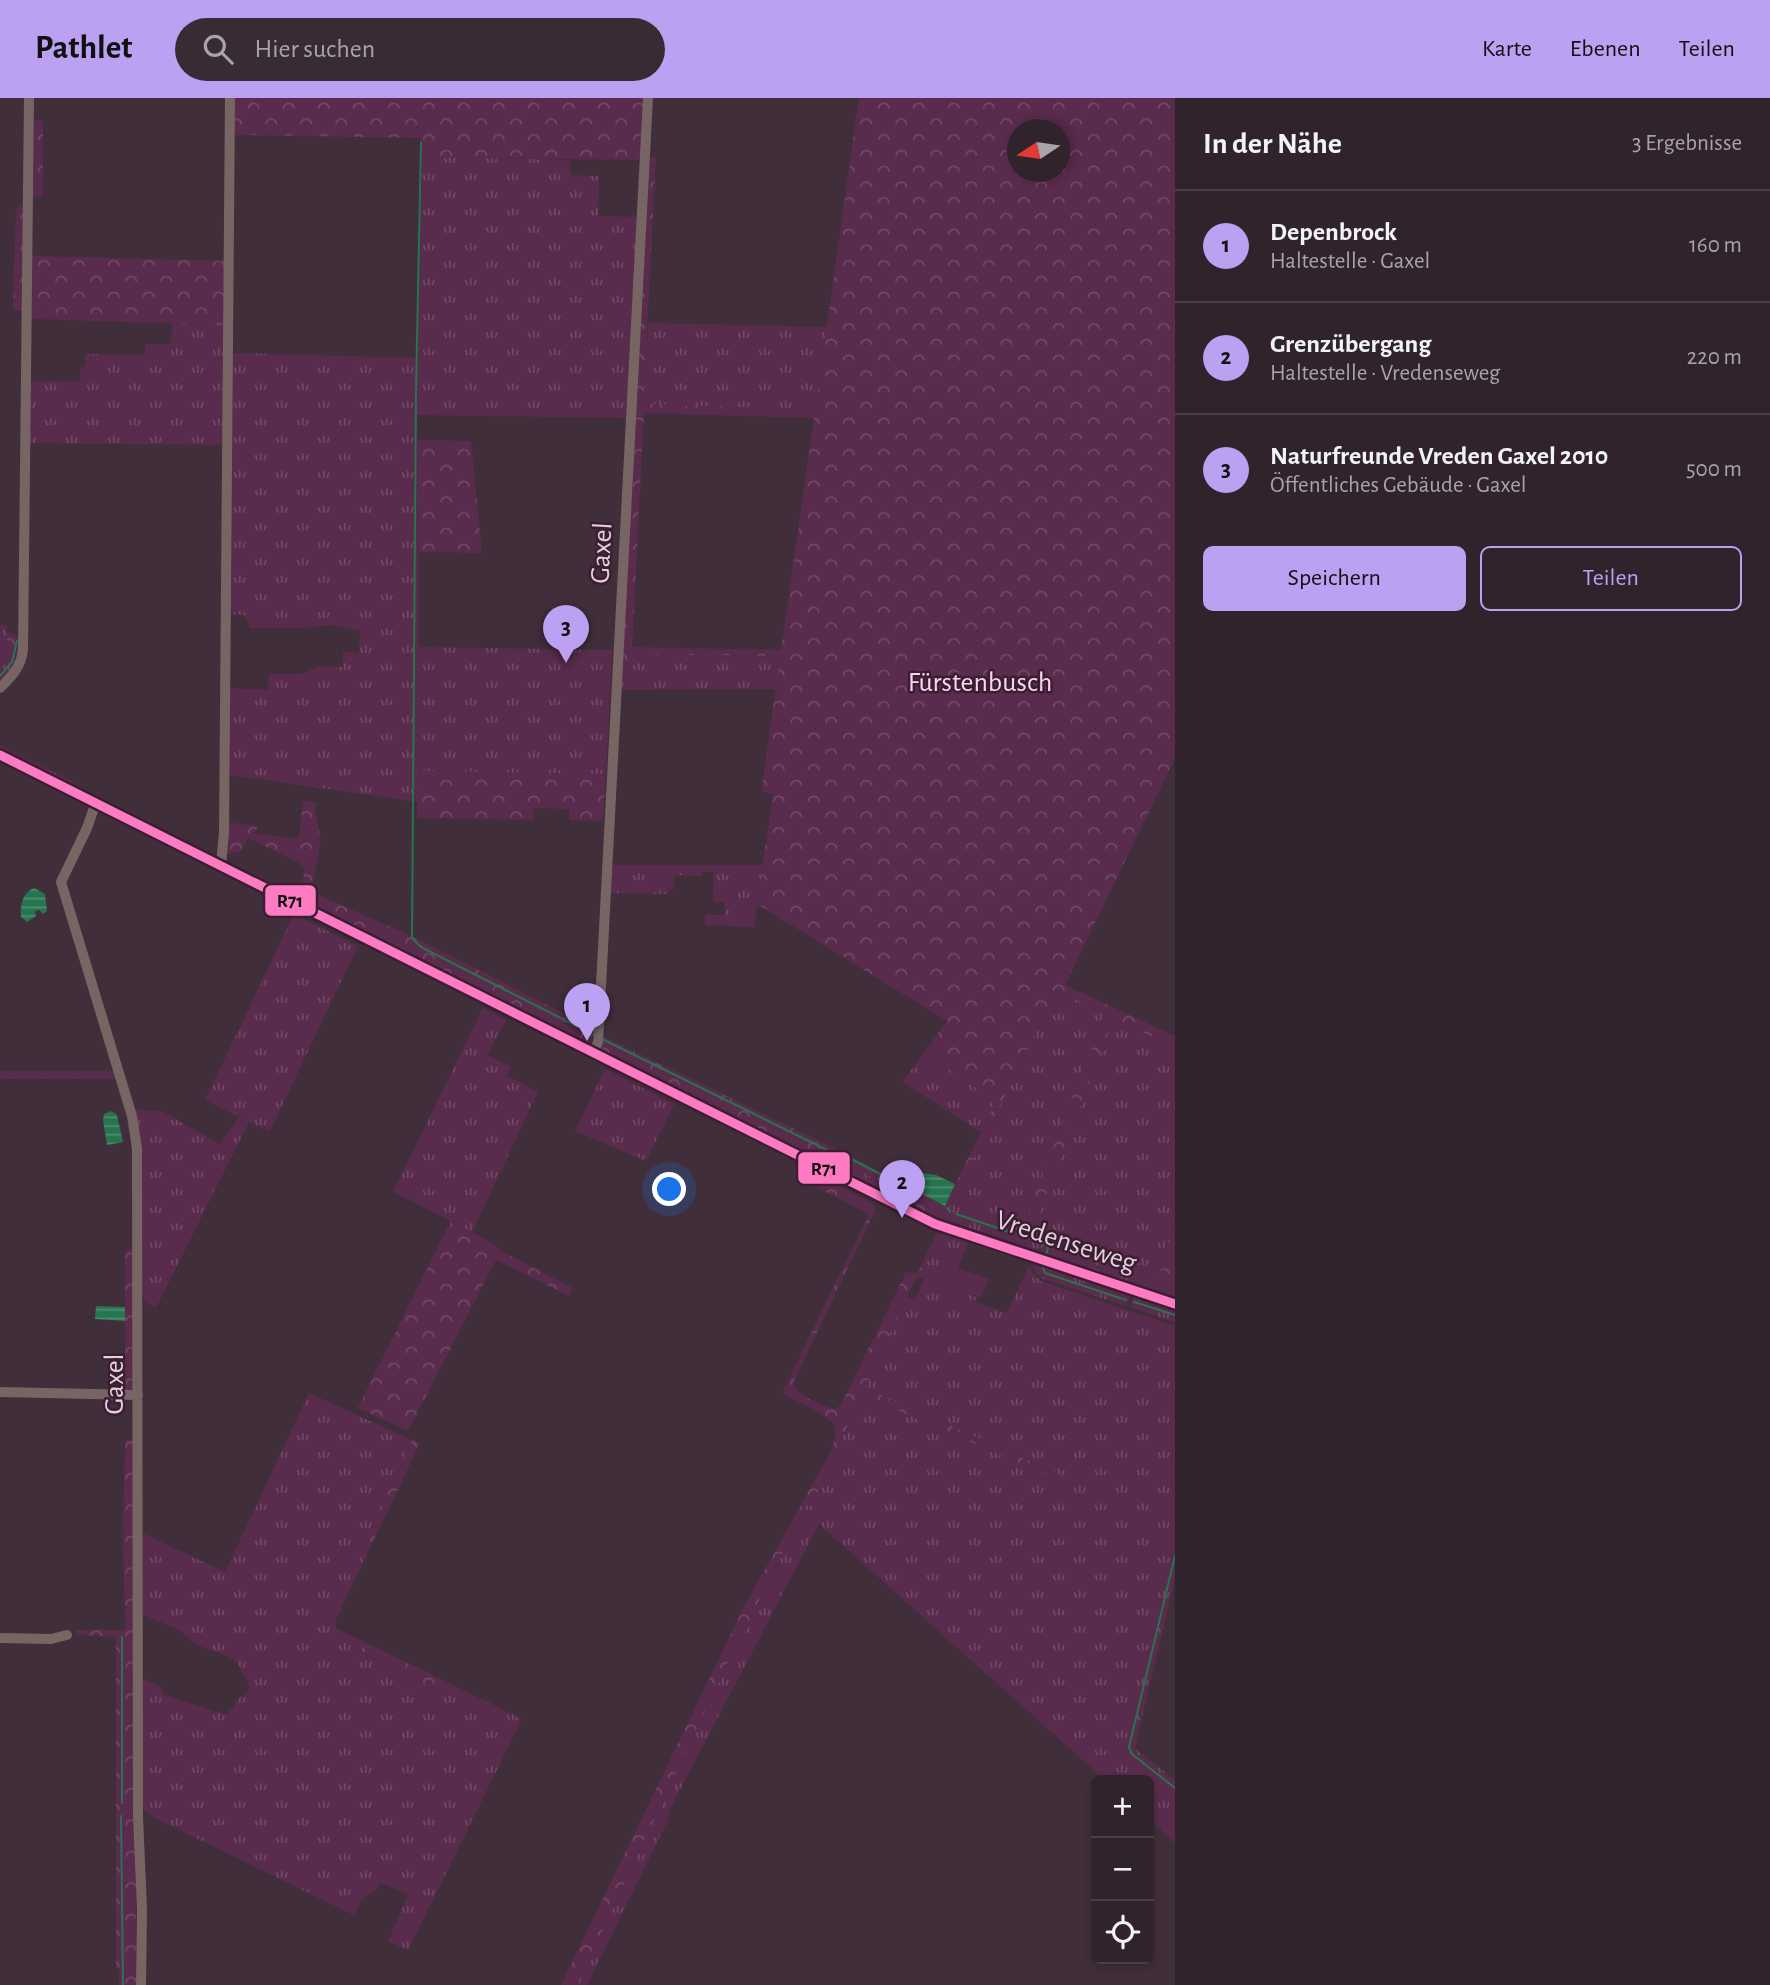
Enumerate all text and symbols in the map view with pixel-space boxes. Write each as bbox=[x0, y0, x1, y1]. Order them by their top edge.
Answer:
search box bbox=[175, 18, 665, 81]
icon: search bbox=[199, 30, 237, 68]
text: Pathlet bbox=[35, 32, 133, 65]
text: Hier suchen bbox=[255, 36, 375, 62]
text: Karte bbox=[1482, 37, 1532, 61]
text: Ebenen bbox=[1570, 37, 1641, 61]
text: Teilen bbox=[1679, 37, 1735, 61]
north arrow bbox=[1007, 119, 1070, 182]
text: In der Nähe bbox=[1203, 129, 1342, 159]
text: 3 Ergebnisse bbox=[1632, 132, 1742, 155]
text: Depenbrock bbox=[1270, 219, 1397, 245]
text: 1 bbox=[1222, 234, 1230, 257]
text: 160 m bbox=[1689, 234, 1742, 257]
text: Haltestelle · Gaxel bbox=[1270, 250, 1430, 273]
text: Grenzübergang bbox=[1270, 331, 1431, 357]
text: 2 bbox=[1221, 346, 1231, 369]
text: 220 m bbox=[1687, 346, 1742, 369]
text: Haltestelle · Vredenseweg bbox=[1270, 362, 1500, 385]
text: Naturfreunde Vreden Gaxel 2010 bbox=[1270, 443, 1608, 469]
text: 3 bbox=[1221, 458, 1231, 481]
text: 500 m bbox=[1686, 458, 1742, 481]
text: Öffentliches Gebäude · Gaxel bbox=[1270, 474, 1526, 497]
street label: Gaxel bbox=[586, 522, 618, 584]
button: Speichern bbox=[1203, 546, 1466, 611]
button: Teilen bbox=[1480, 546, 1742, 611]
pin: 3 bbox=[543, 605, 589, 663]
park label: Fürstenbusch bbox=[908, 669, 1052, 697]
line badge: R71 bbox=[264, 884, 317, 917]
text: R71 bbox=[277, 892, 303, 911]
pin: 1 bbox=[564, 983, 610, 1041]
line badge: R71 bbox=[797, 1151, 851, 1185]
text: R71 bbox=[811, 1160, 837, 1179]
pin: 2 bbox=[879, 1160, 925, 1218]
your location bbox=[652, 1172, 686, 1206]
street label: Vredenseweg bbox=[992, 1206, 1140, 1278]
street label: Gaxel bbox=[101, 1353, 129, 1415]
map controls bbox=[1091, 1775, 1154, 1964]
button: + bbox=[1091, 1775, 1154, 1838]
button: − bbox=[1091, 1838, 1154, 1901]
button: locate bbox=[1091, 1901, 1154, 1964]

